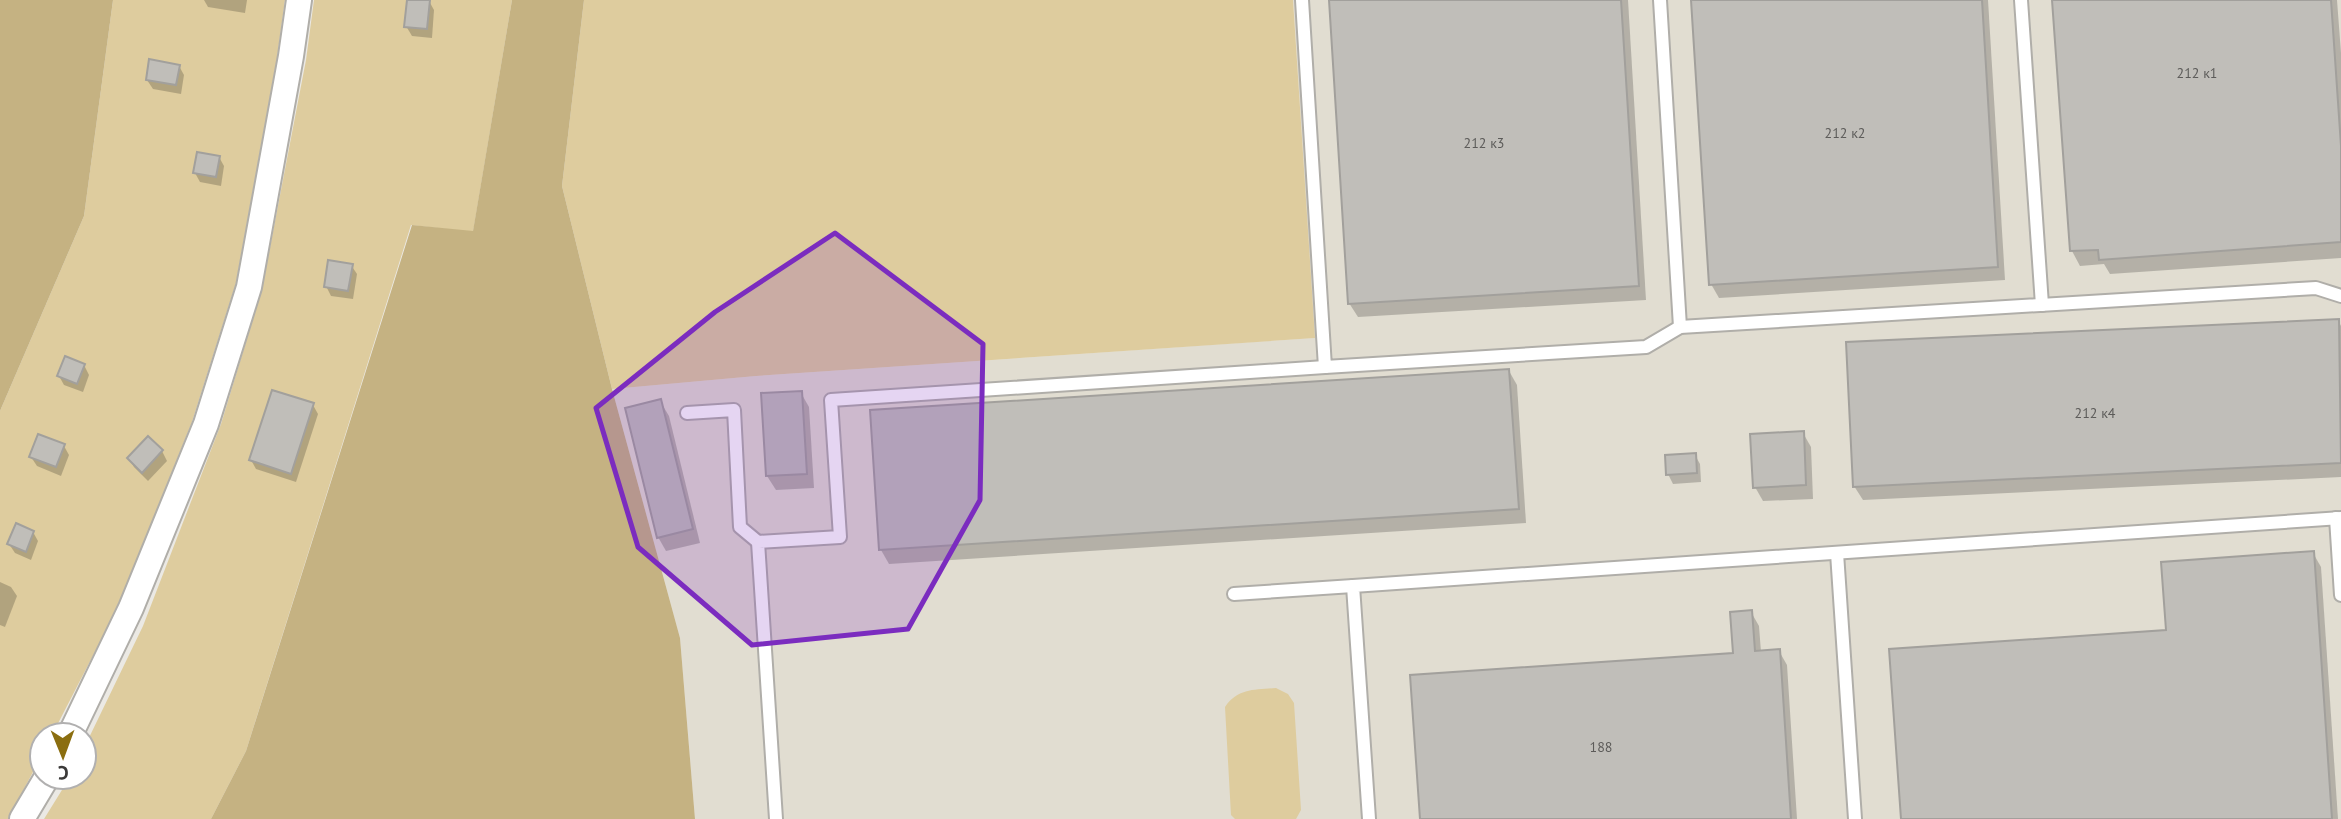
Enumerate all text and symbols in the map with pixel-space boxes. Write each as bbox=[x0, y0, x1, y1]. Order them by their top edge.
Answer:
house number: 212 к1 bbox=[2177, 64, 2217, 82]
house number: 212 к2 bbox=[1825, 124, 1865, 142]
house number: 212 к3 bbox=[1464, 134, 1504, 152]
house number: 212 к4 bbox=[2075, 404, 2116, 422]
north arrow bbox=[28, 721, 98, 791]
house number: 188 bbox=[1590, 738, 1612, 756]
text: С bbox=[57, 761, 69, 785]

